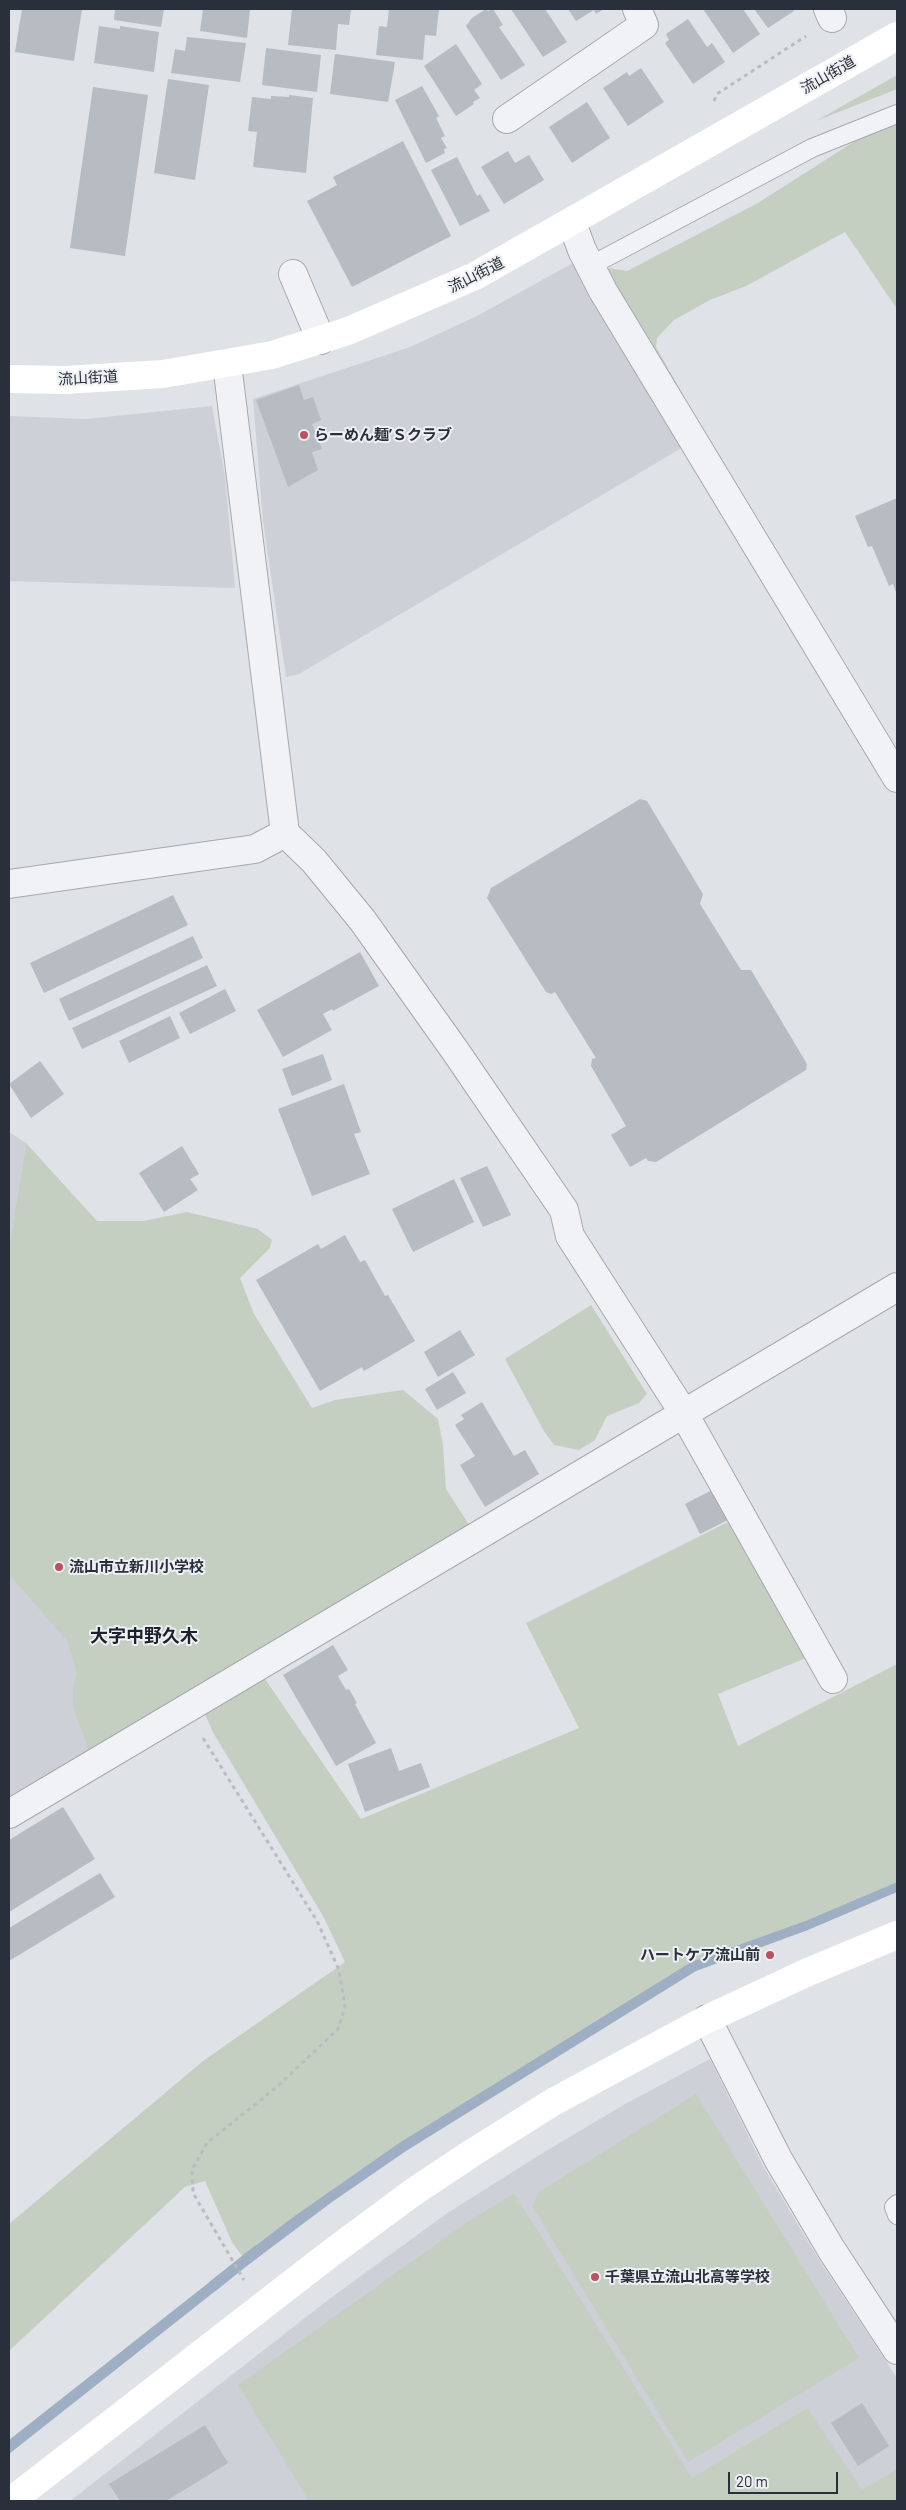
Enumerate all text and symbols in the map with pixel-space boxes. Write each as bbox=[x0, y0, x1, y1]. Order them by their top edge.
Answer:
street label: 流山街道 bbox=[798, 52, 858, 98]
street label: 流山街道 bbox=[445, 253, 507, 297]
street label: 流山街道 bbox=[58, 367, 118, 389]
place label: らーめん麺’Ｓクラブ bbox=[314, 426, 452, 444]
marker: らーめん麺’Ｓクラブ bbox=[298, 429, 310, 441]
place label: 流山市立新川小学校 bbox=[69, 1558, 204, 1576]
marker: 流山市立新川小学校 bbox=[53, 1561, 65, 1573]
district label: 大字中野久木 bbox=[90, 1625, 198, 1647]
place label: ハートケア流山前 bbox=[640, 1946, 760, 1964]
marker: ハートケア流山前 bbox=[764, 1949, 776, 1961]
place label: 千葉県立流山北高等学校 bbox=[605, 2268, 770, 2286]
marker: 千葉県立流山北高等学校 bbox=[589, 2271, 601, 2283]
scale bar bbox=[731, 2462, 841, 2494]
text: 20 m bbox=[736, 2472, 768, 2490]

